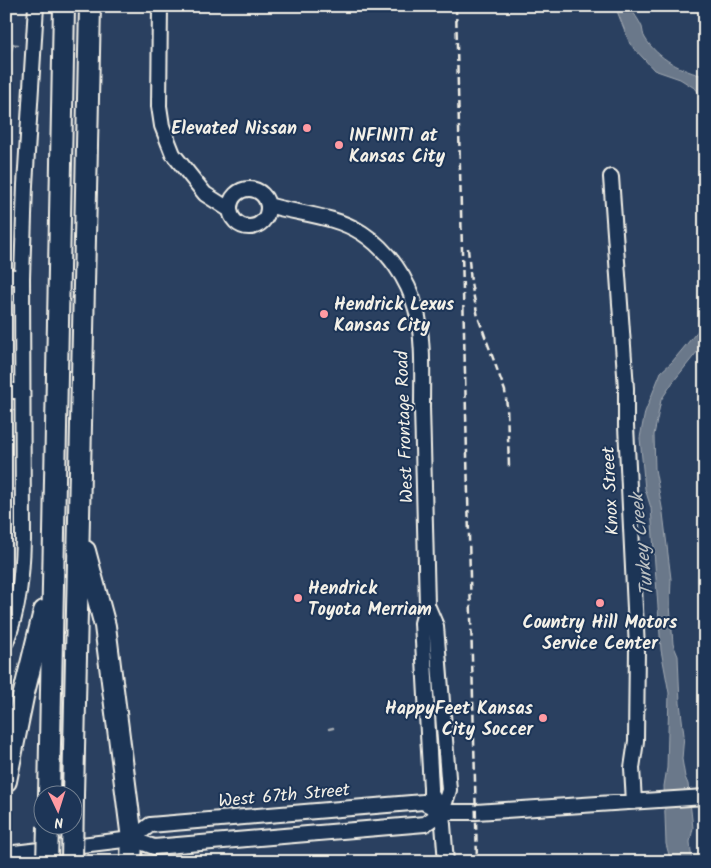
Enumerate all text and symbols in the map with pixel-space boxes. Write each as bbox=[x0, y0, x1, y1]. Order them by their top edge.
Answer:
place label: Elevated Nissan bbox=[171, 115, 297, 144]
marker: Elevated Nissan bbox=[301, 122, 313, 134]
place label: INFINITI at Kansas City bbox=[349, 122, 446, 172]
marker: INFINITI at Kansas City bbox=[333, 139, 345, 151]
place label: Hendrick Lexus Kansas City bbox=[334, 291, 455, 341]
marker: Hendrick Lexus Kansas City bbox=[318, 308, 330, 320]
street label: West Frontage Road bbox=[388, 349, 423, 504]
street label: Knox Street bbox=[595, 445, 628, 536]
water label: Turkey Creek bbox=[622, 489, 663, 598]
place label: Hendrick Toyota Merriam bbox=[308, 575, 432, 625]
marker: Hendrick Toyota Merriam bbox=[292, 592, 304, 604]
marker: Country Hill Motors Service Center bbox=[594, 597, 606, 609]
place label: Country Hill Motors Service Center bbox=[523, 609, 678, 659]
place label: HappyFeet Kansas City Soccer bbox=[385, 695, 534, 745]
marker: HappyFeet Kansas City Soccer bbox=[537, 712, 549, 724]
street label: West 67th Street bbox=[217, 776, 352, 817]
north arrow bbox=[32, 786, 82, 836]
text: N bbox=[54, 811, 64, 833]

